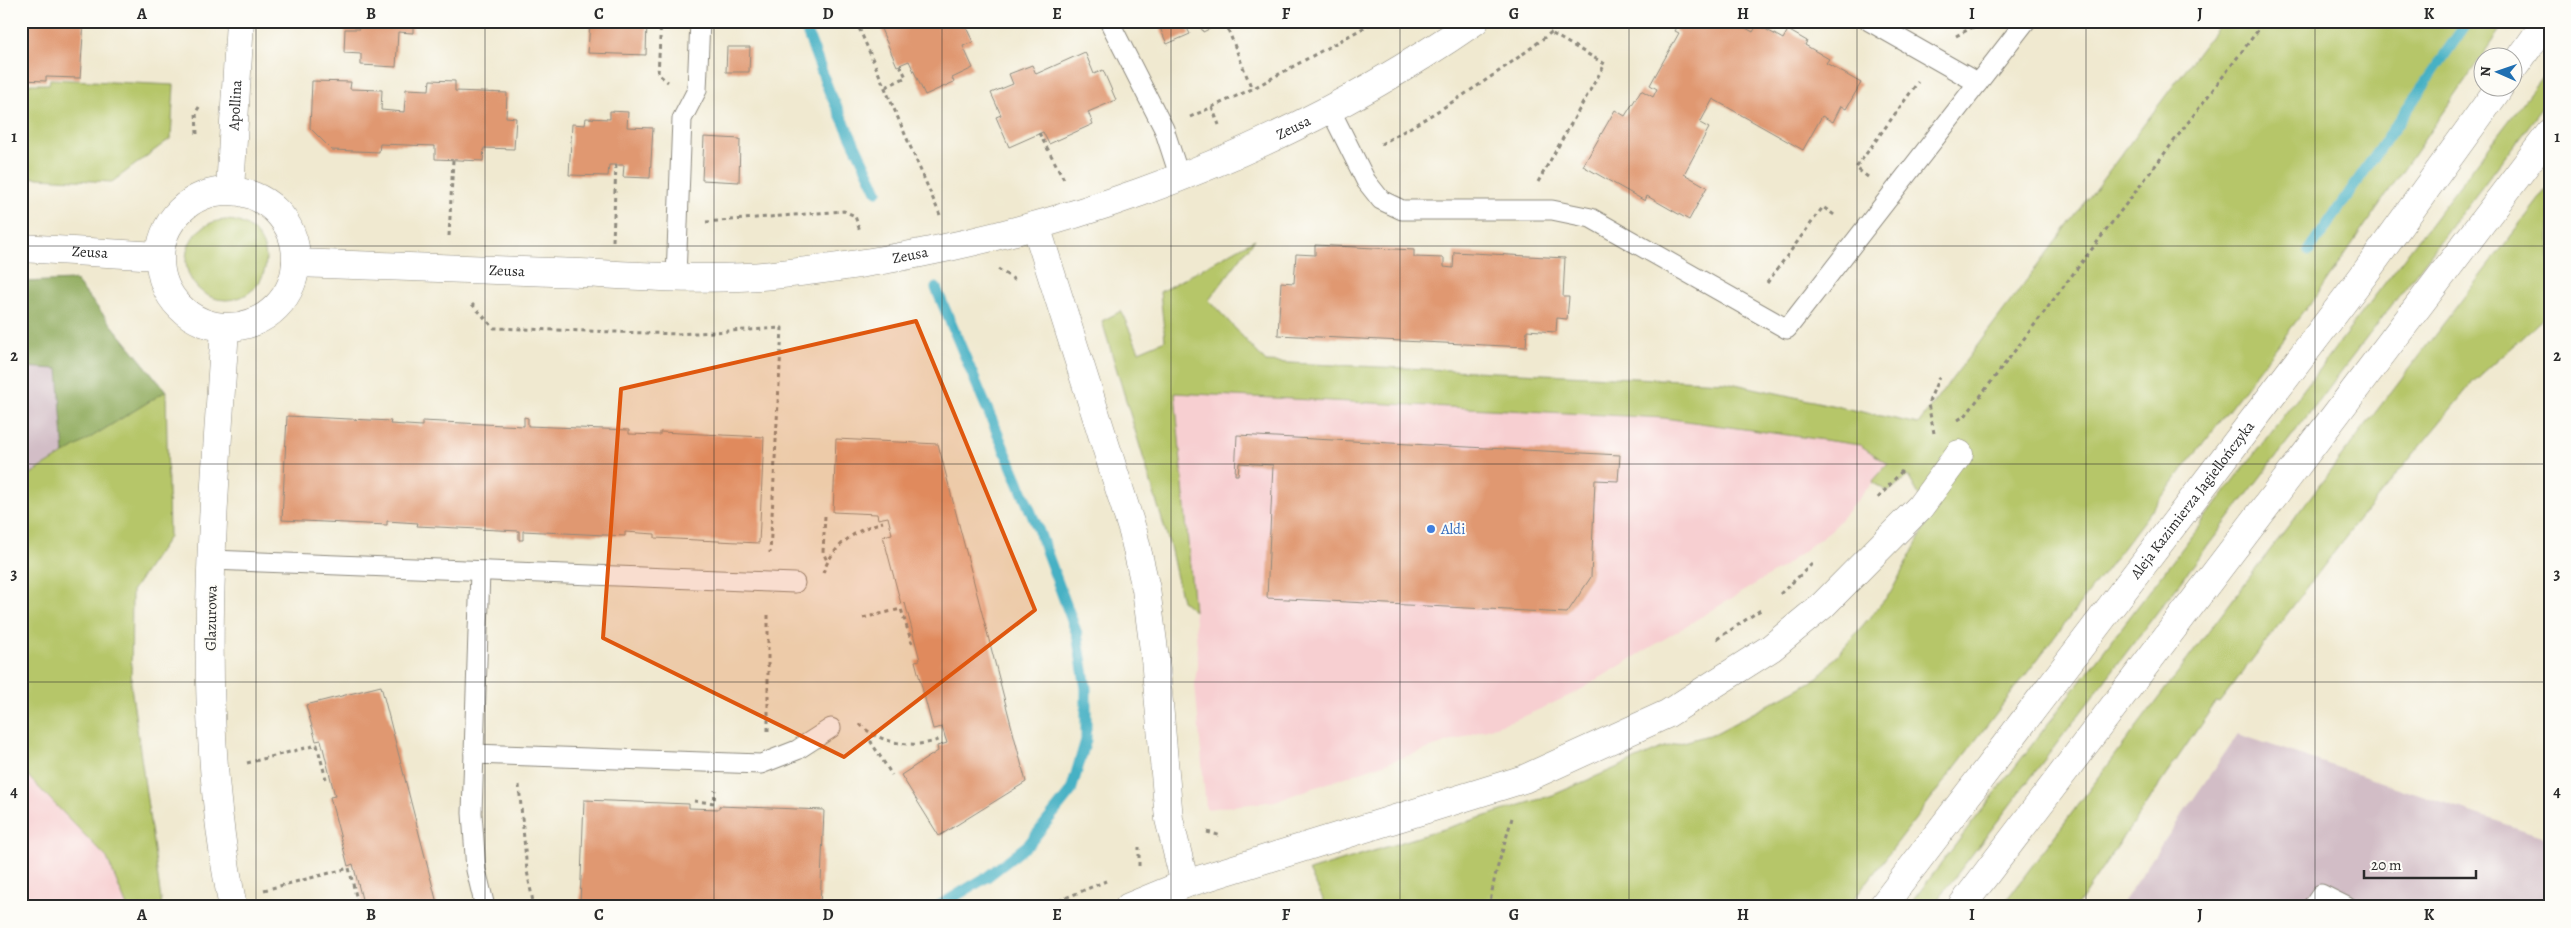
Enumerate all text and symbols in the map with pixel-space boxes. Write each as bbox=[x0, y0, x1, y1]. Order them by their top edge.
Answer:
text: A bbox=[136, 3, 148, 25]
text: B bbox=[366, 3, 376, 25]
text: C bbox=[594, 3, 604, 25]
text: D bbox=[822, 3, 834, 25]
text: E bbox=[1052, 3, 1062, 25]
text: F bbox=[1282, 3, 1291, 25]
text: G bbox=[1509, 3, 1519, 25]
text: H bbox=[1737, 3, 1749, 25]
text: I bbox=[1969, 3, 1975, 25]
text: J bbox=[2197, 3, 2203, 25]
text: K bbox=[2424, 3, 2435, 25]
north arrow bbox=[2474, 48, 2524, 98]
text: N bbox=[2476, 66, 2495, 77]
street label: Apollina bbox=[223, 79, 247, 132]
street label: Zeusa bbox=[1273, 111, 1314, 144]
text: 1 bbox=[11, 126, 17, 148]
text: 1 bbox=[2554, 126, 2560, 148]
street label: Zeusa bbox=[71, 241, 108, 263]
street label: Zeusa bbox=[891, 242, 930, 268]
street label: Zeusa bbox=[488, 260, 525, 281]
text: 2 bbox=[10, 345, 18, 367]
text: 2 bbox=[2553, 345, 2561, 367]
street label: Aleja Kazimierza Jagiellończyka bbox=[2125, 417, 2259, 584]
place label: Aldi bbox=[1440, 519, 1465, 539]
marker: Aldi bbox=[1425, 523, 1437, 535]
text: 3 bbox=[11, 563, 18, 585]
text: 3 bbox=[2554, 563, 2561, 585]
street label: Glazurowa bbox=[200, 585, 222, 651]
text: 4 bbox=[10, 781, 18, 803]
text: 4 bbox=[2553, 781, 2561, 803]
scale bar bbox=[2364, 848, 2476, 880]
text: 20 m bbox=[2371, 855, 2402, 875]
text: A bbox=[136, 904, 148, 926]
text: B bbox=[366, 904, 376, 926]
text: C bbox=[594, 904, 604, 926]
text: D bbox=[822, 904, 834, 926]
text: E bbox=[1052, 904, 1062, 926]
text: F bbox=[1282, 904, 1291, 926]
text: G bbox=[1509, 904, 1519, 926]
text: H bbox=[1737, 904, 1749, 926]
text: I bbox=[1969, 904, 1975, 926]
text: J bbox=[2197, 904, 2203, 926]
text: K bbox=[2424, 904, 2435, 926]

